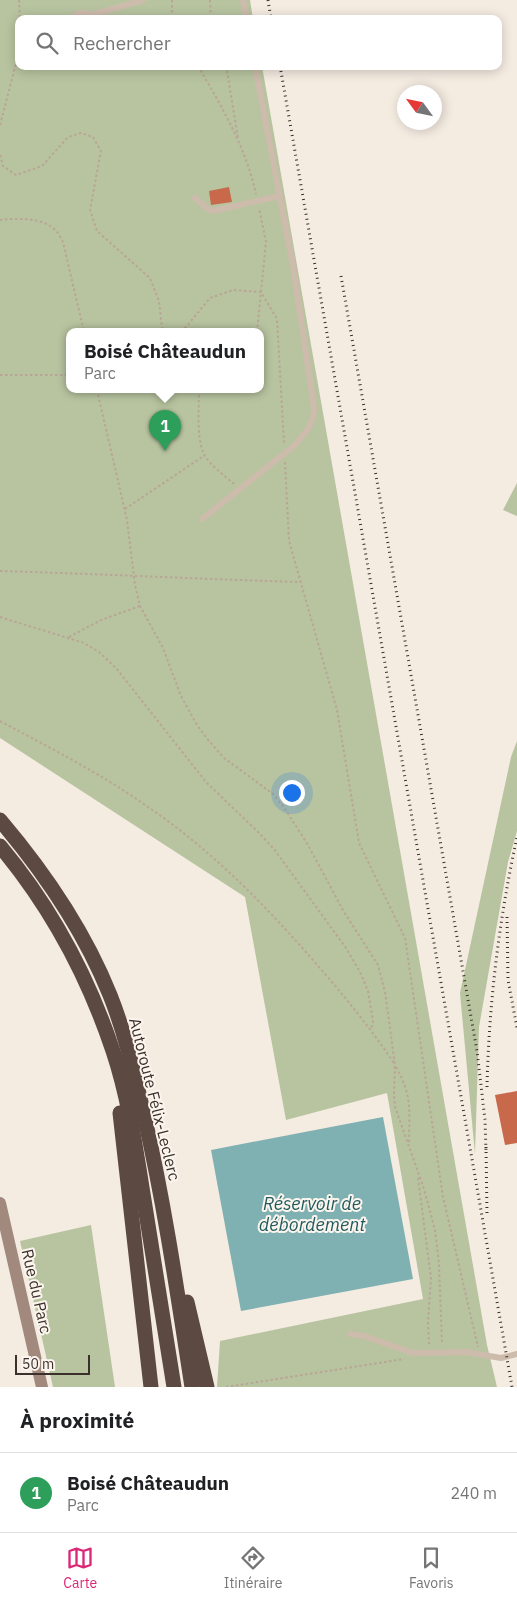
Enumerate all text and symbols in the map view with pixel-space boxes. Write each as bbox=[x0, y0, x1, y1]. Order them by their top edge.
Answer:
search box bbox=[15, 15, 502, 70]
icon: search bbox=[33, 29, 61, 57]
text: Rechercher bbox=[73, 31, 171, 55]
north arrow bbox=[397, 85, 442, 130]
popup bbox=[66, 328, 264, 393]
text: Boisé Châteaudun bbox=[84, 339, 246, 363]
text: Parc bbox=[84, 363, 116, 383]
pin: 1 bbox=[149, 410, 181, 451]
your location bbox=[279, 780, 305, 806]
street label: Autoroute Félix-Leclerc bbox=[125, 1016, 185, 1182]
water label: Réservoir de débordement bbox=[259, 1192, 366, 1236]
street label: Rue du Parc bbox=[18, 1247, 56, 1335]
scale bar bbox=[15, 1352, 90, 1375]
text: 50 m bbox=[22, 1355, 54, 1373]
text: À proximité bbox=[20, 1406, 134, 1434]
text: Boisé Châteaudun bbox=[67, 1471, 229, 1495]
text: 1 bbox=[31, 1483, 41, 1503]
text: 240 m bbox=[450, 1483, 497, 1503]
text: Parc bbox=[67, 1495, 99, 1515]
tab: Carte bbox=[63, 1544, 97, 1592]
tab: Itinéraire bbox=[224, 1544, 282, 1592]
tab: Favoris bbox=[409, 1544, 454, 1592]

